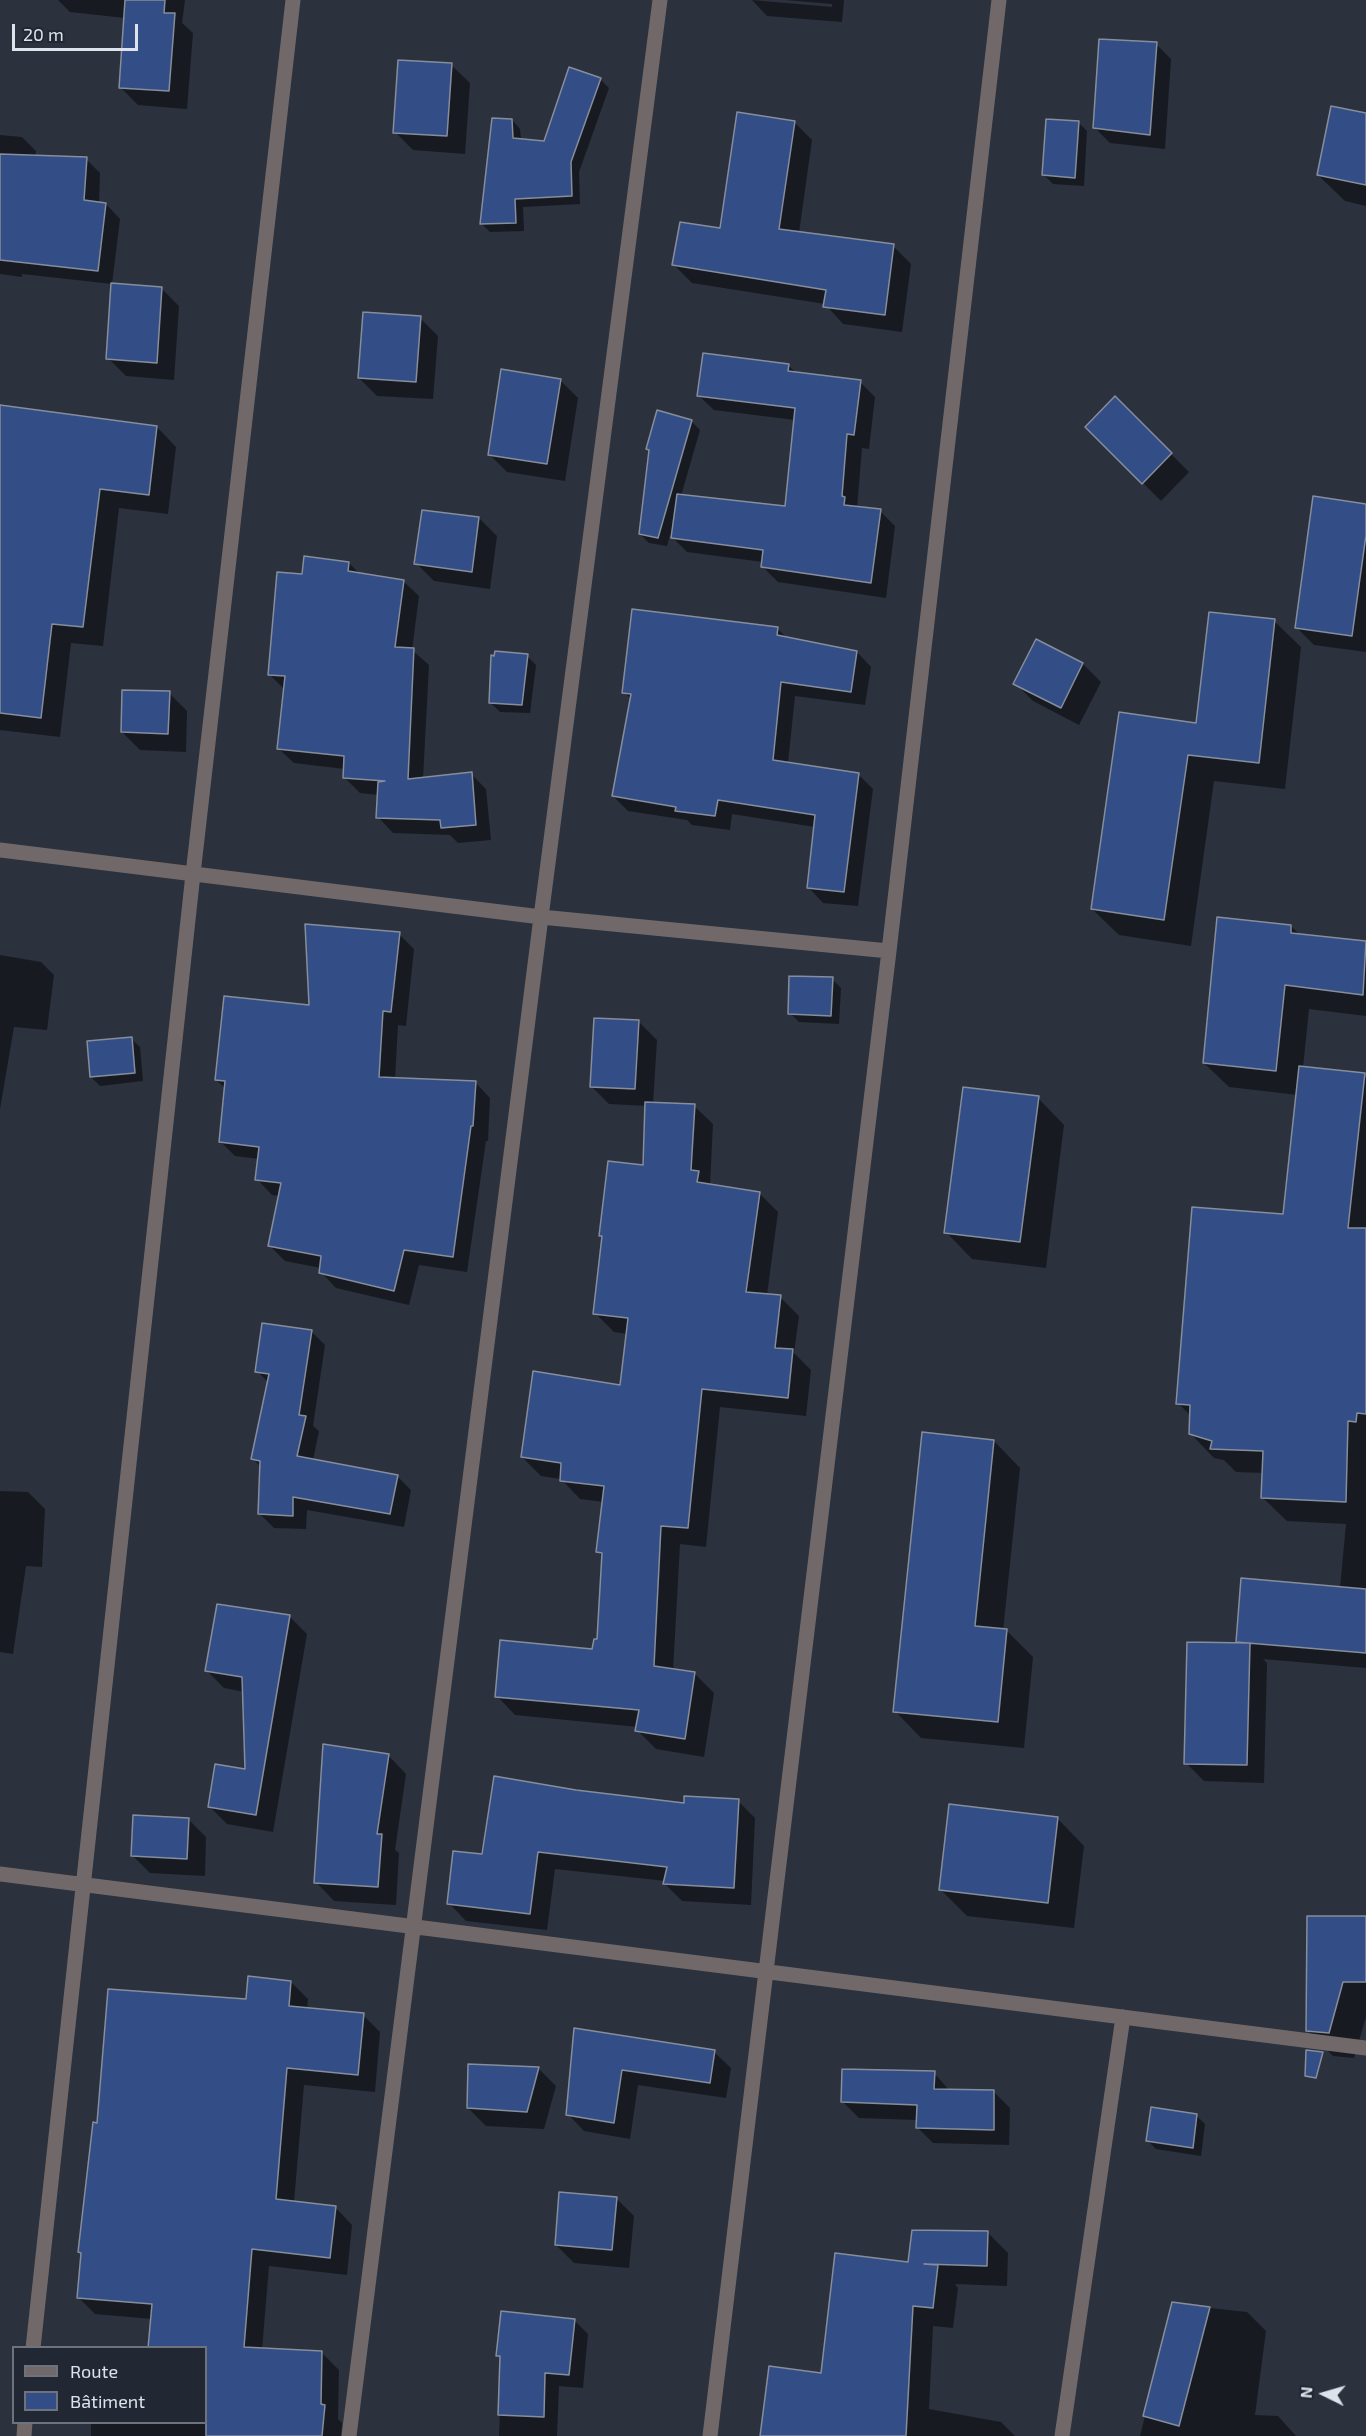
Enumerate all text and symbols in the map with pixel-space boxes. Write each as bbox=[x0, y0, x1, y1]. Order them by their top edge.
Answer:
scale bar bbox=[15, 12, 141, 50]
text: 20 m bbox=[23, 23, 64, 45]
legend bbox=[12, 2346, 207, 2424]
text: Route bbox=[70, 2360, 118, 2382]
north arrow bbox=[1294, 2364, 1354, 2424]
text: N bbox=[1296, 2386, 1316, 2399]
text: Bâtiment bbox=[70, 2390, 145, 2412]

